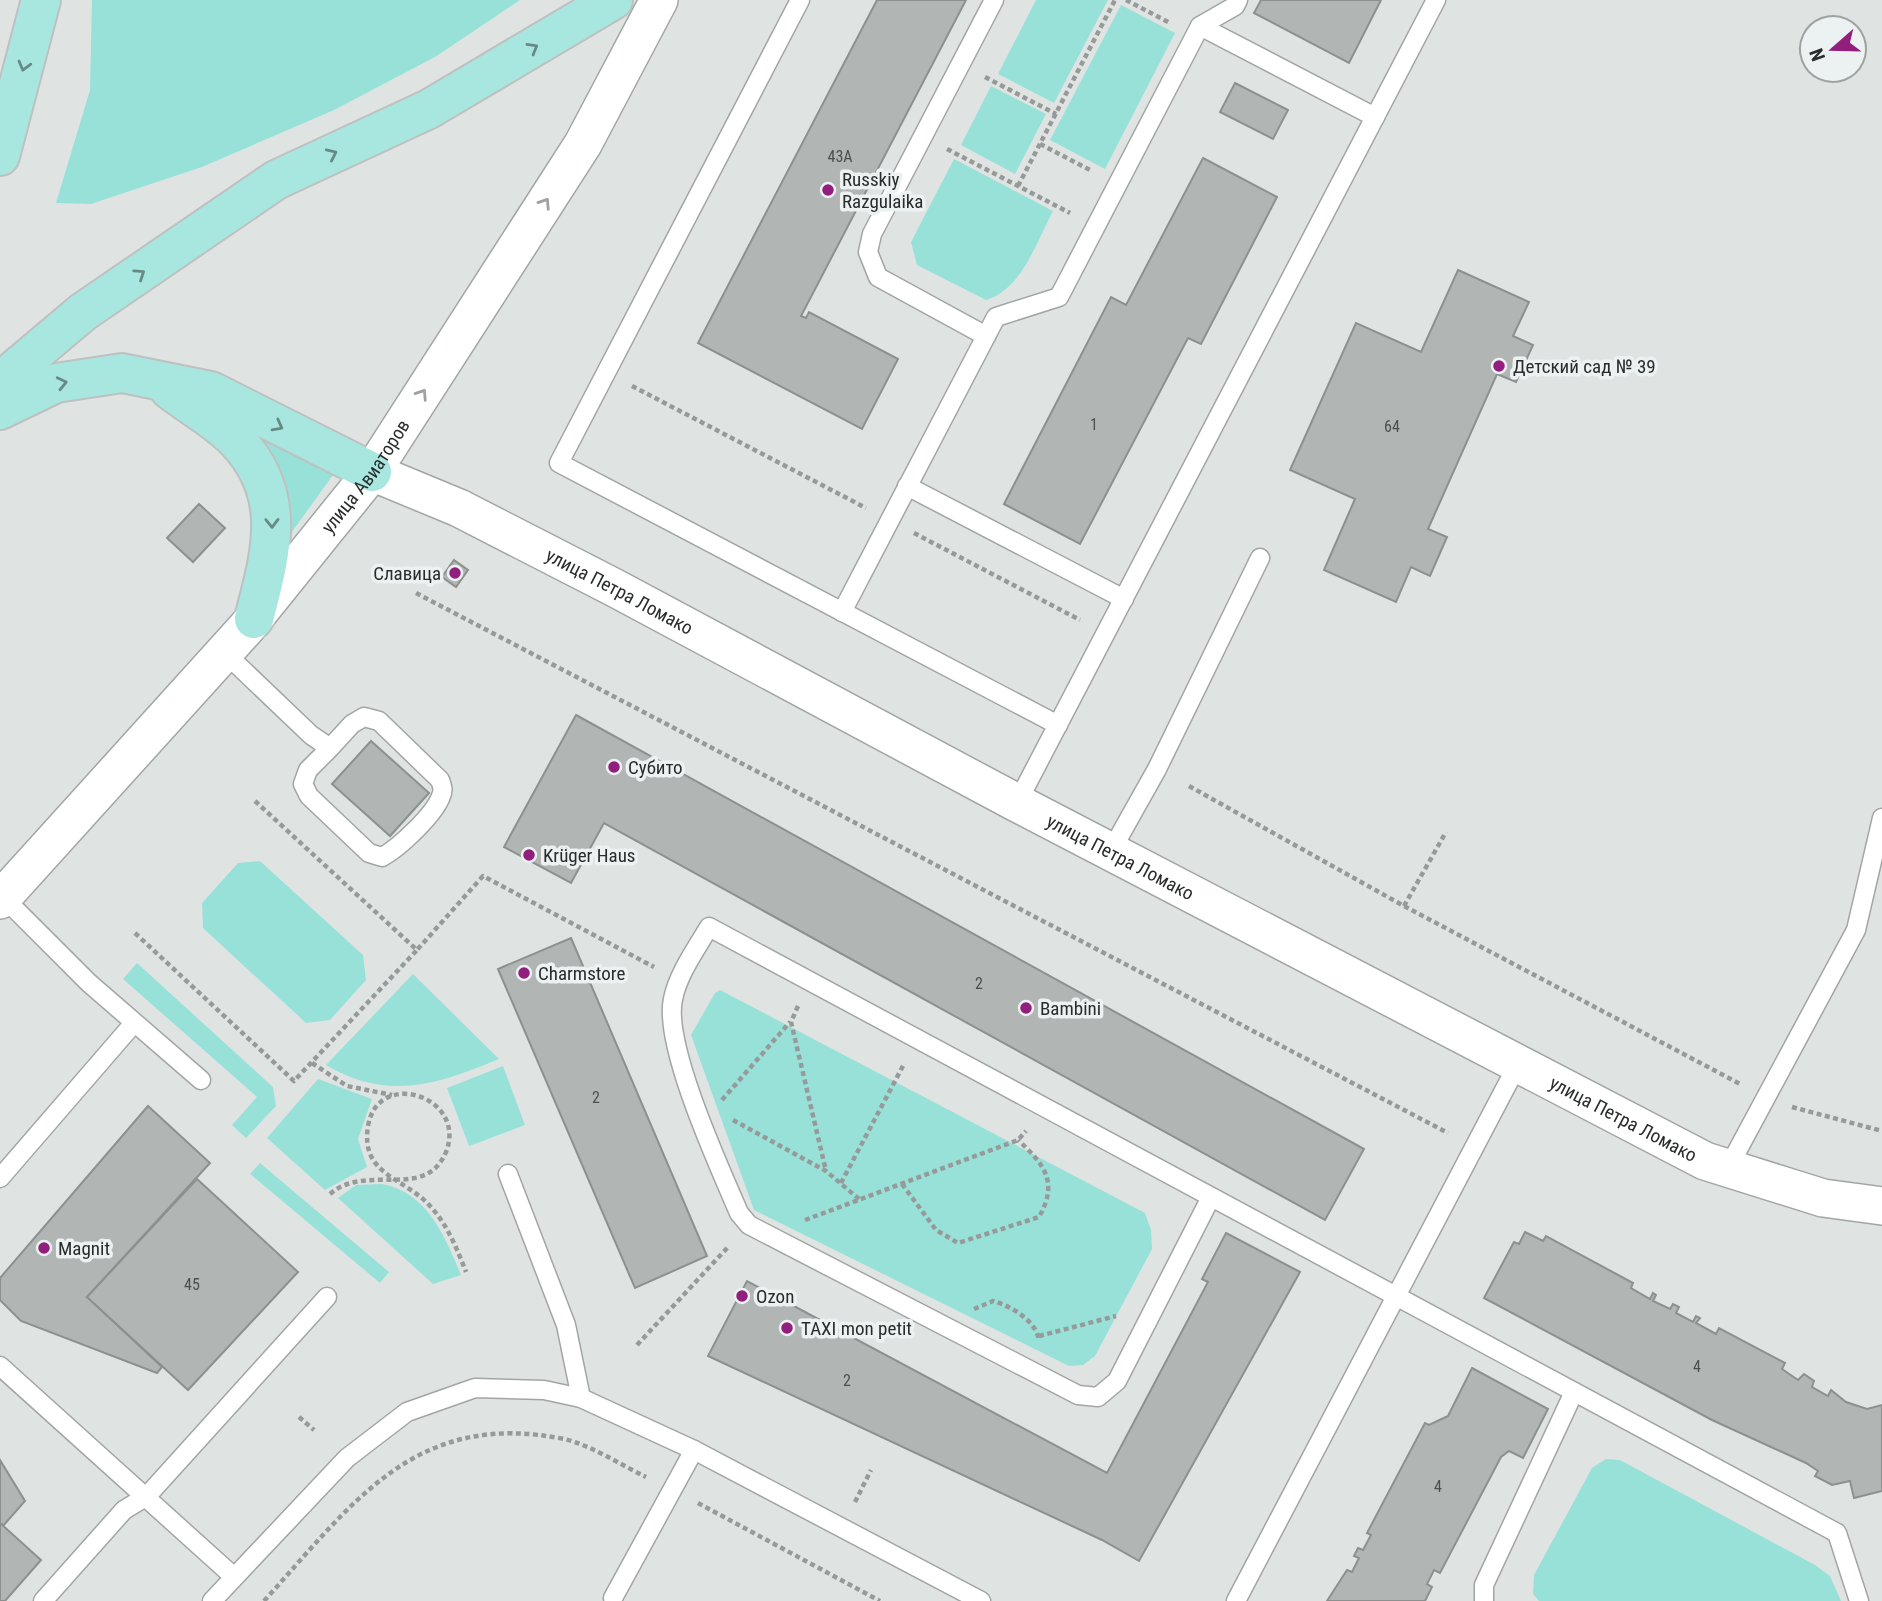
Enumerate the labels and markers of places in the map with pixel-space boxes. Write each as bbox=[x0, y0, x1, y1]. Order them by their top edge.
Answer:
place label: Russkiy Razgulaika bbox=[842, 168, 923, 213]
marker: Russkiy Razgulaika bbox=[820, 182, 836, 198]
place label: Детский сад № 39 bbox=[1513, 355, 1656, 378]
marker: Детский сад № 39 bbox=[1491, 358, 1507, 374]
place label: Славица bbox=[373, 562, 441, 585]
marker: Славица bbox=[447, 565, 463, 581]
place label: Субито bbox=[628, 756, 683, 779]
marker: Субито bbox=[606, 759, 622, 775]
place label: Krüger Haus bbox=[543, 844, 636, 867]
marker: Krüger Haus bbox=[521, 847, 537, 863]
place label: Charmstore bbox=[538, 962, 625, 985]
marker: Charmstore bbox=[516, 965, 532, 981]
place label: Bambini bbox=[1040, 997, 1101, 1020]
marker: Bambini bbox=[1018, 1000, 1034, 1016]
place label: Magnit bbox=[58, 1237, 110, 1260]
marker: Magnit bbox=[36, 1240, 52, 1256]
place label: Ozon bbox=[756, 1285, 794, 1308]
marker: Ozon bbox=[734, 1288, 750, 1304]
place label: TAXI mon petit bbox=[801, 1317, 912, 1340]
marker: TAXI mon petit bbox=[779, 1320, 795, 1336]

